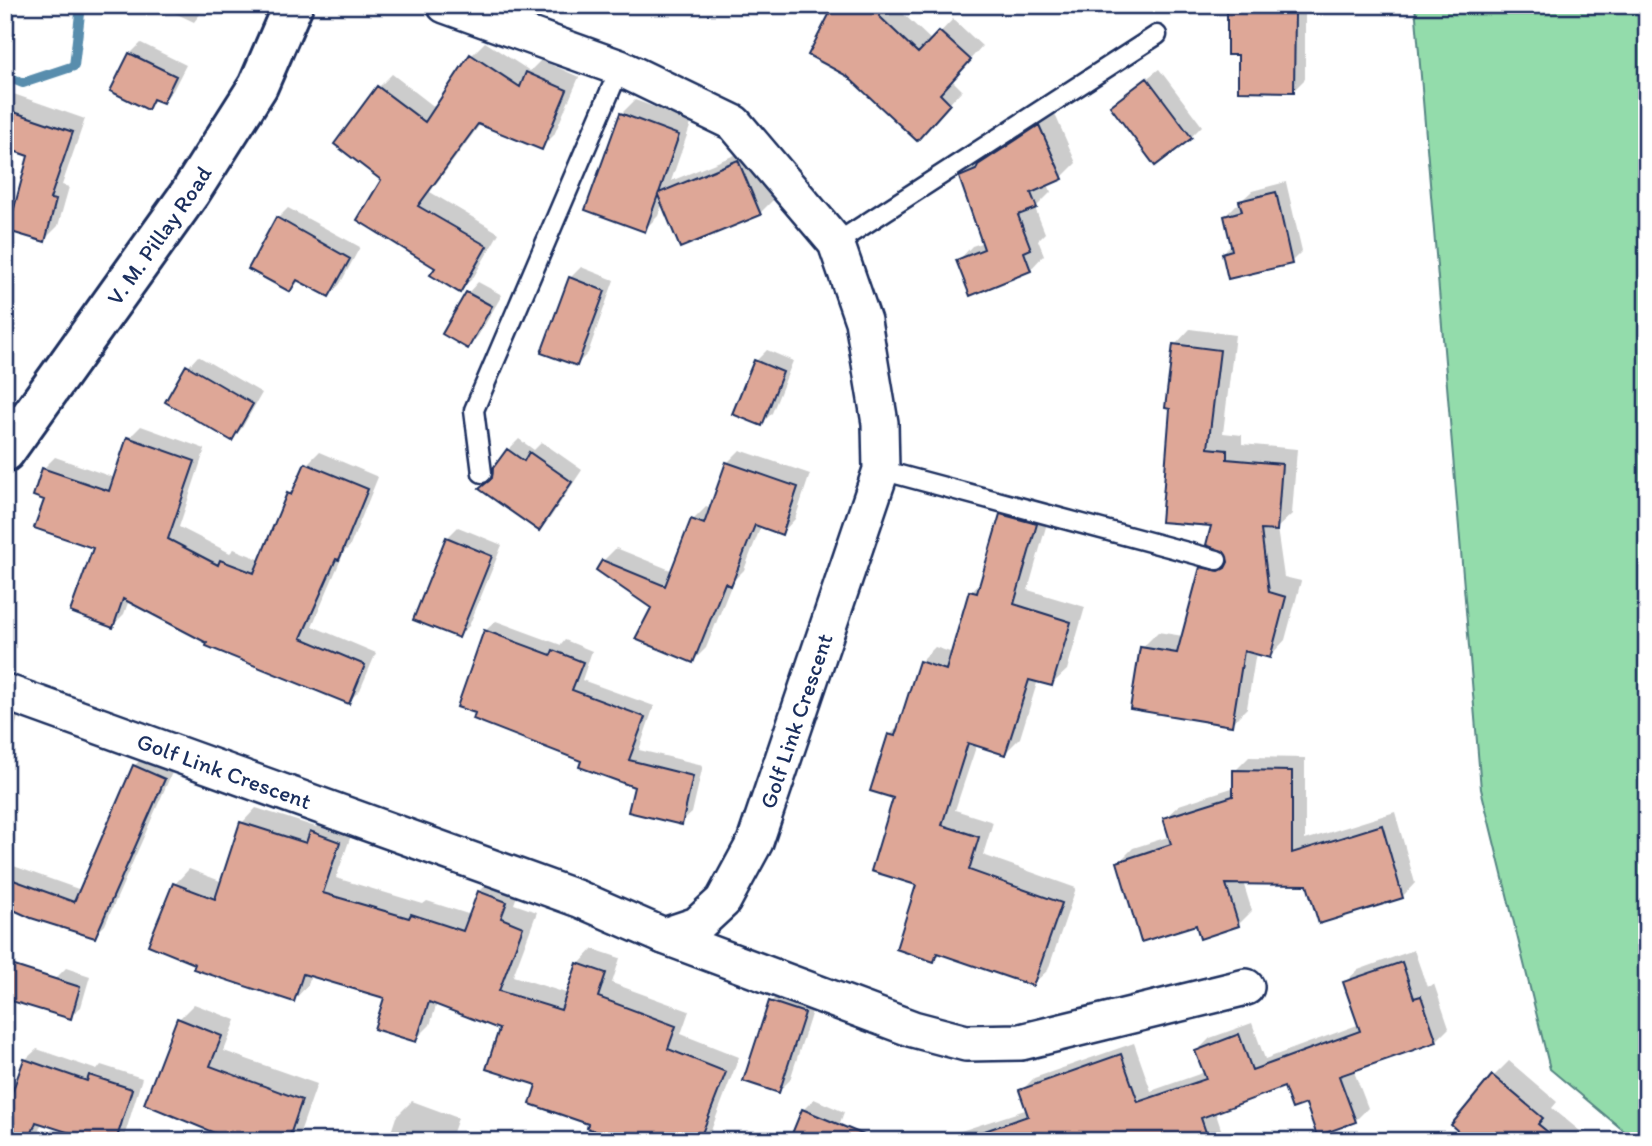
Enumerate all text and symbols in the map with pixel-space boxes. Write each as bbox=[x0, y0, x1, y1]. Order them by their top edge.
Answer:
street label: V. M. Pillay Road bbox=[101, 160, 218, 310]
street label: Golf Link Crescent bbox=[753, 629, 839, 812]
street label: Golf Link Crescent bbox=[133, 727, 315, 815]

